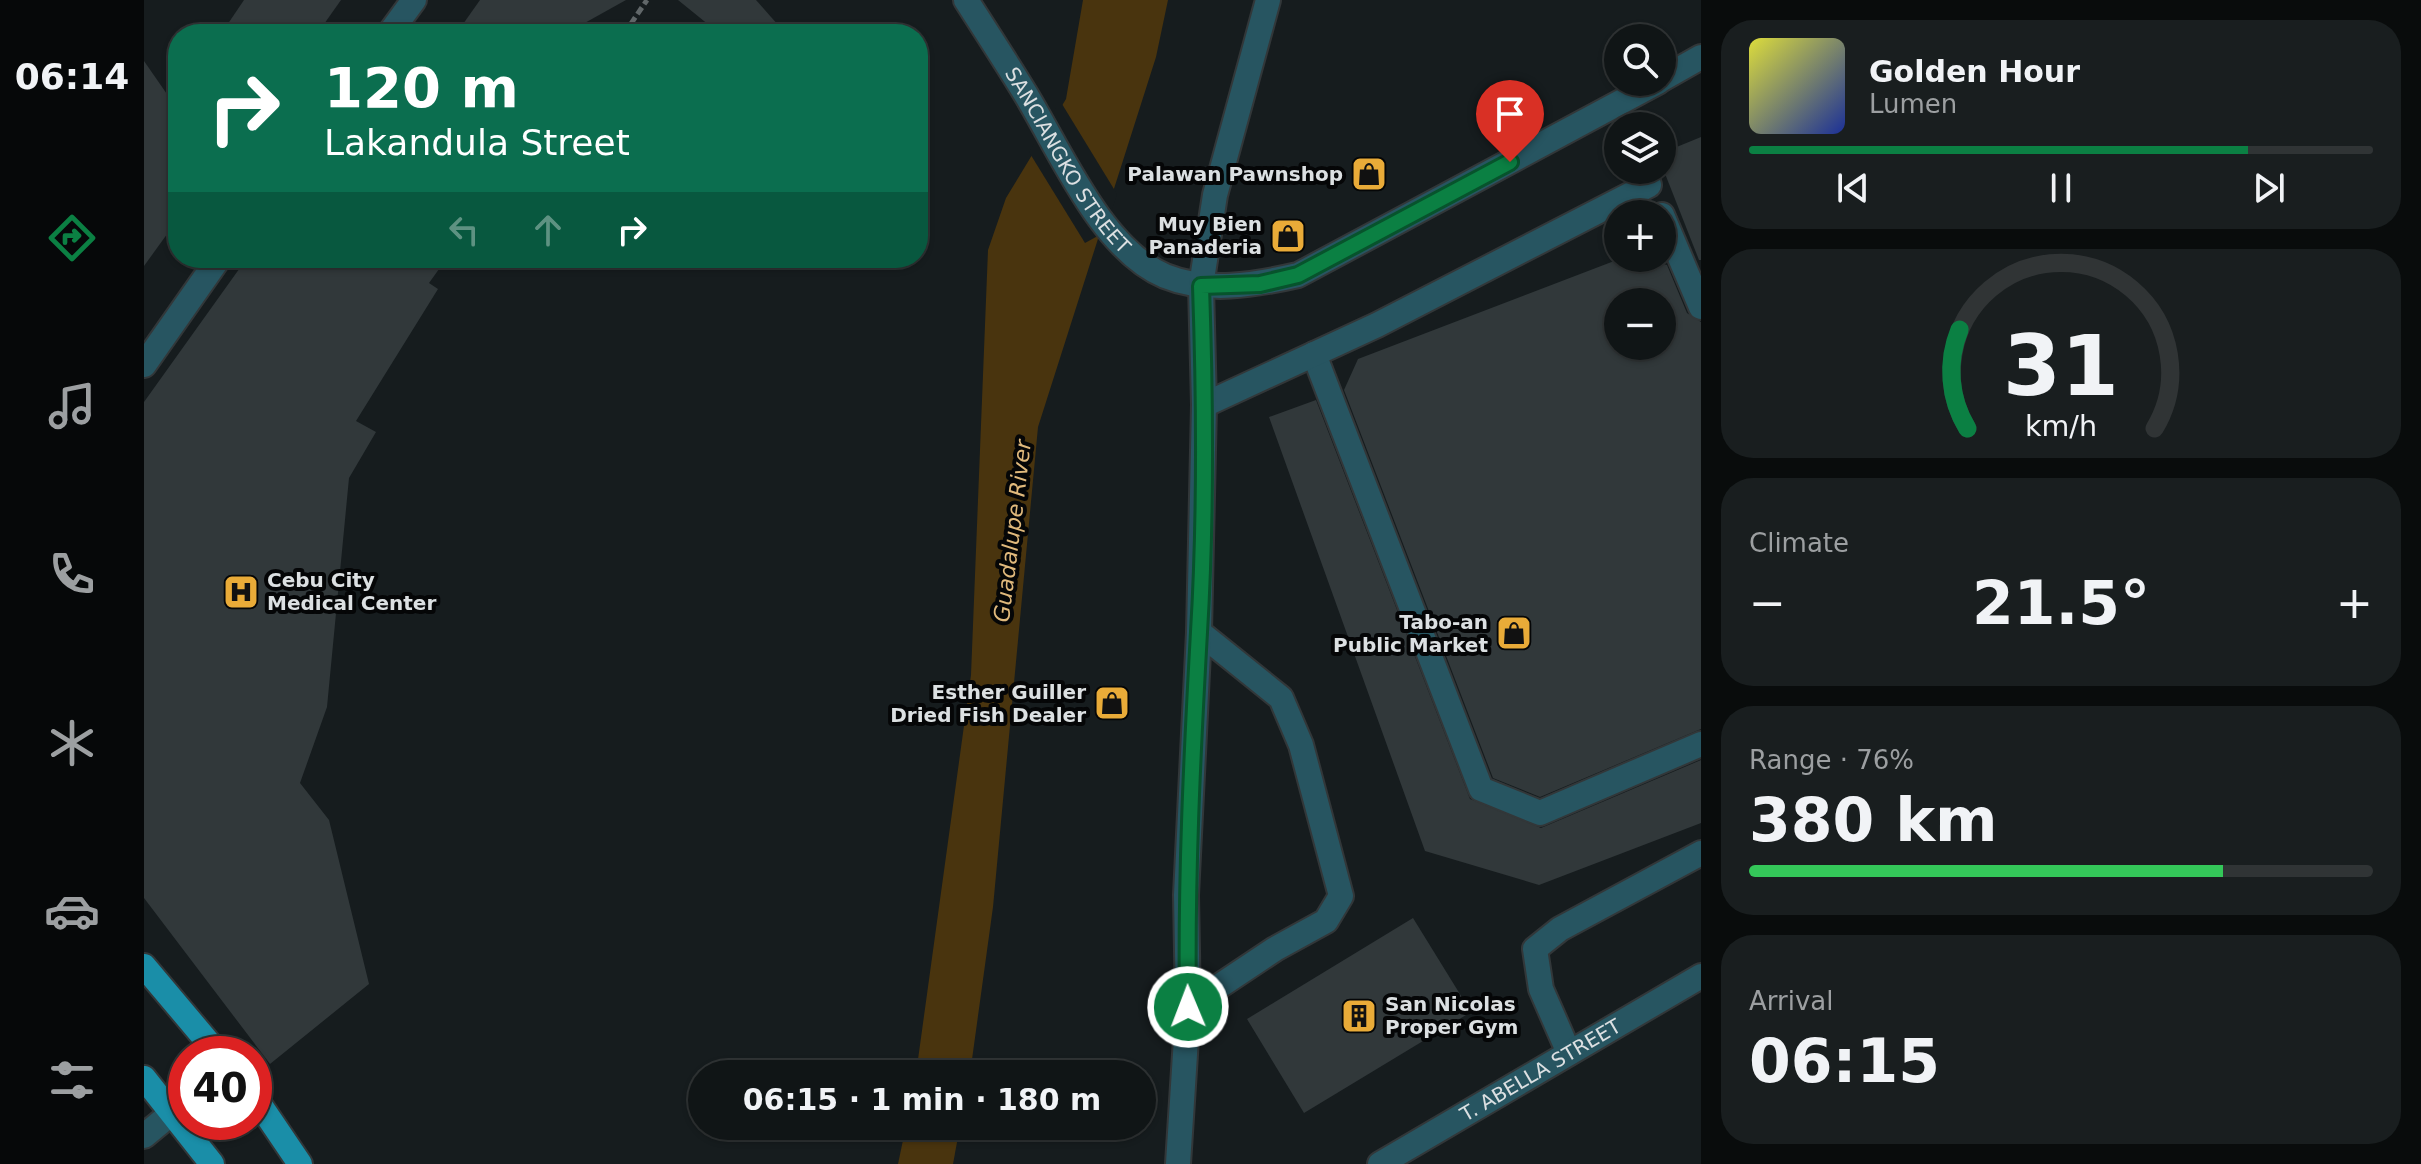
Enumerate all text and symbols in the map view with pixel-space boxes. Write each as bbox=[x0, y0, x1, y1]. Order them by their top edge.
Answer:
map controls bbox=[1604, 24, 1676, 360]
button: search bbox=[1604, 24, 1676, 96]
text: Golden Hour bbox=[1869, 54, 2080, 89]
text: 120 m bbox=[324, 55, 519, 120]
text: 06:14 bbox=[15, 56, 129, 97]
icon: right bbox=[192, 56, 296, 160]
street label: SANCIANGKO STREET bbox=[1000, 63, 1136, 259]
pin bbox=[1476, 80, 1544, 162]
text: Lumen bbox=[1869, 89, 1957, 119]
icon: arrive bbox=[1488, 92, 1532, 136]
button: layers bbox=[1604, 112, 1676, 184]
text: Lakandula Street bbox=[324, 122, 630, 163]
shop icon: Palawan Pawnshop bbox=[1350, 155, 1388, 193]
place label: Palawan Pawnshop bbox=[1127, 162, 1343, 186]
icon: previous bbox=[1831, 166, 1875, 210]
icon: pause bbox=[2039, 166, 2083, 210]
icon: next bbox=[2247, 166, 2291, 210]
button: + bbox=[1604, 200, 1676, 272]
icon: left bbox=[442, 208, 486, 252]
icon: ahead bbox=[526, 208, 570, 252]
icon: right bbox=[610, 208, 654, 252]
icon: directions bbox=[44, 210, 100, 266]
place label: Muy Bien Panaderia bbox=[1149, 212, 1262, 259]
shop icon: Muy Bien Panaderia bbox=[1269, 217, 1307, 255]
button: − bbox=[1604, 288, 1676, 360]
text: 31 bbox=[2003, 318, 2119, 415]
icon: music bbox=[44, 378, 100, 434]
text: km/h bbox=[2025, 409, 2097, 443]
water label: Guadalupe River bbox=[989, 437, 1036, 624]
text: Climate bbox=[1749, 528, 1849, 558]
icon: phone bbox=[44, 546, 100, 602]
place label: Cebu City Medical Center bbox=[267, 568, 436, 615]
text: 21.5° bbox=[1972, 568, 2150, 638]
hospital icon: Cebu City Medical Center bbox=[222, 573, 260, 611]
text: − bbox=[1749, 577, 1786, 628]
text: + bbox=[2336, 577, 2373, 628]
place label: Tabo-an Public Market bbox=[1333, 610, 1488, 657]
shop icon: Tabo-an Public Market bbox=[1495, 614, 1533, 652]
place label: Esther Guiller Dried Fish Dealer bbox=[890, 680, 1086, 727]
shop icon: Esther Guiller Dried Fish Dealer bbox=[1093, 684, 1131, 722]
icon: climate bbox=[44, 715, 100, 771]
text: Range · 76% bbox=[1749, 745, 1914, 775]
text: 380 km bbox=[1749, 785, 1998, 855]
icon: car bbox=[44, 883, 100, 939]
position arrow bbox=[1146, 965, 1230, 1049]
text: Arrival bbox=[1749, 986, 1833, 1016]
place label: San Nicolas Proper Gym bbox=[1385, 992, 1518, 1039]
building icon: San Nicolas Proper Gym bbox=[1340, 997, 1378, 1035]
street label: T. ABELLA STREET bbox=[1455, 1013, 1626, 1127]
text: 06:15 bbox=[1749, 1026, 1940, 1096]
speed limit sign: 40 bbox=[168, 1036, 272, 1140]
icon: filters bbox=[44, 1052, 100, 1108]
text: 06:15 · 1 min · 180 m bbox=[743, 1082, 1101, 1117]

